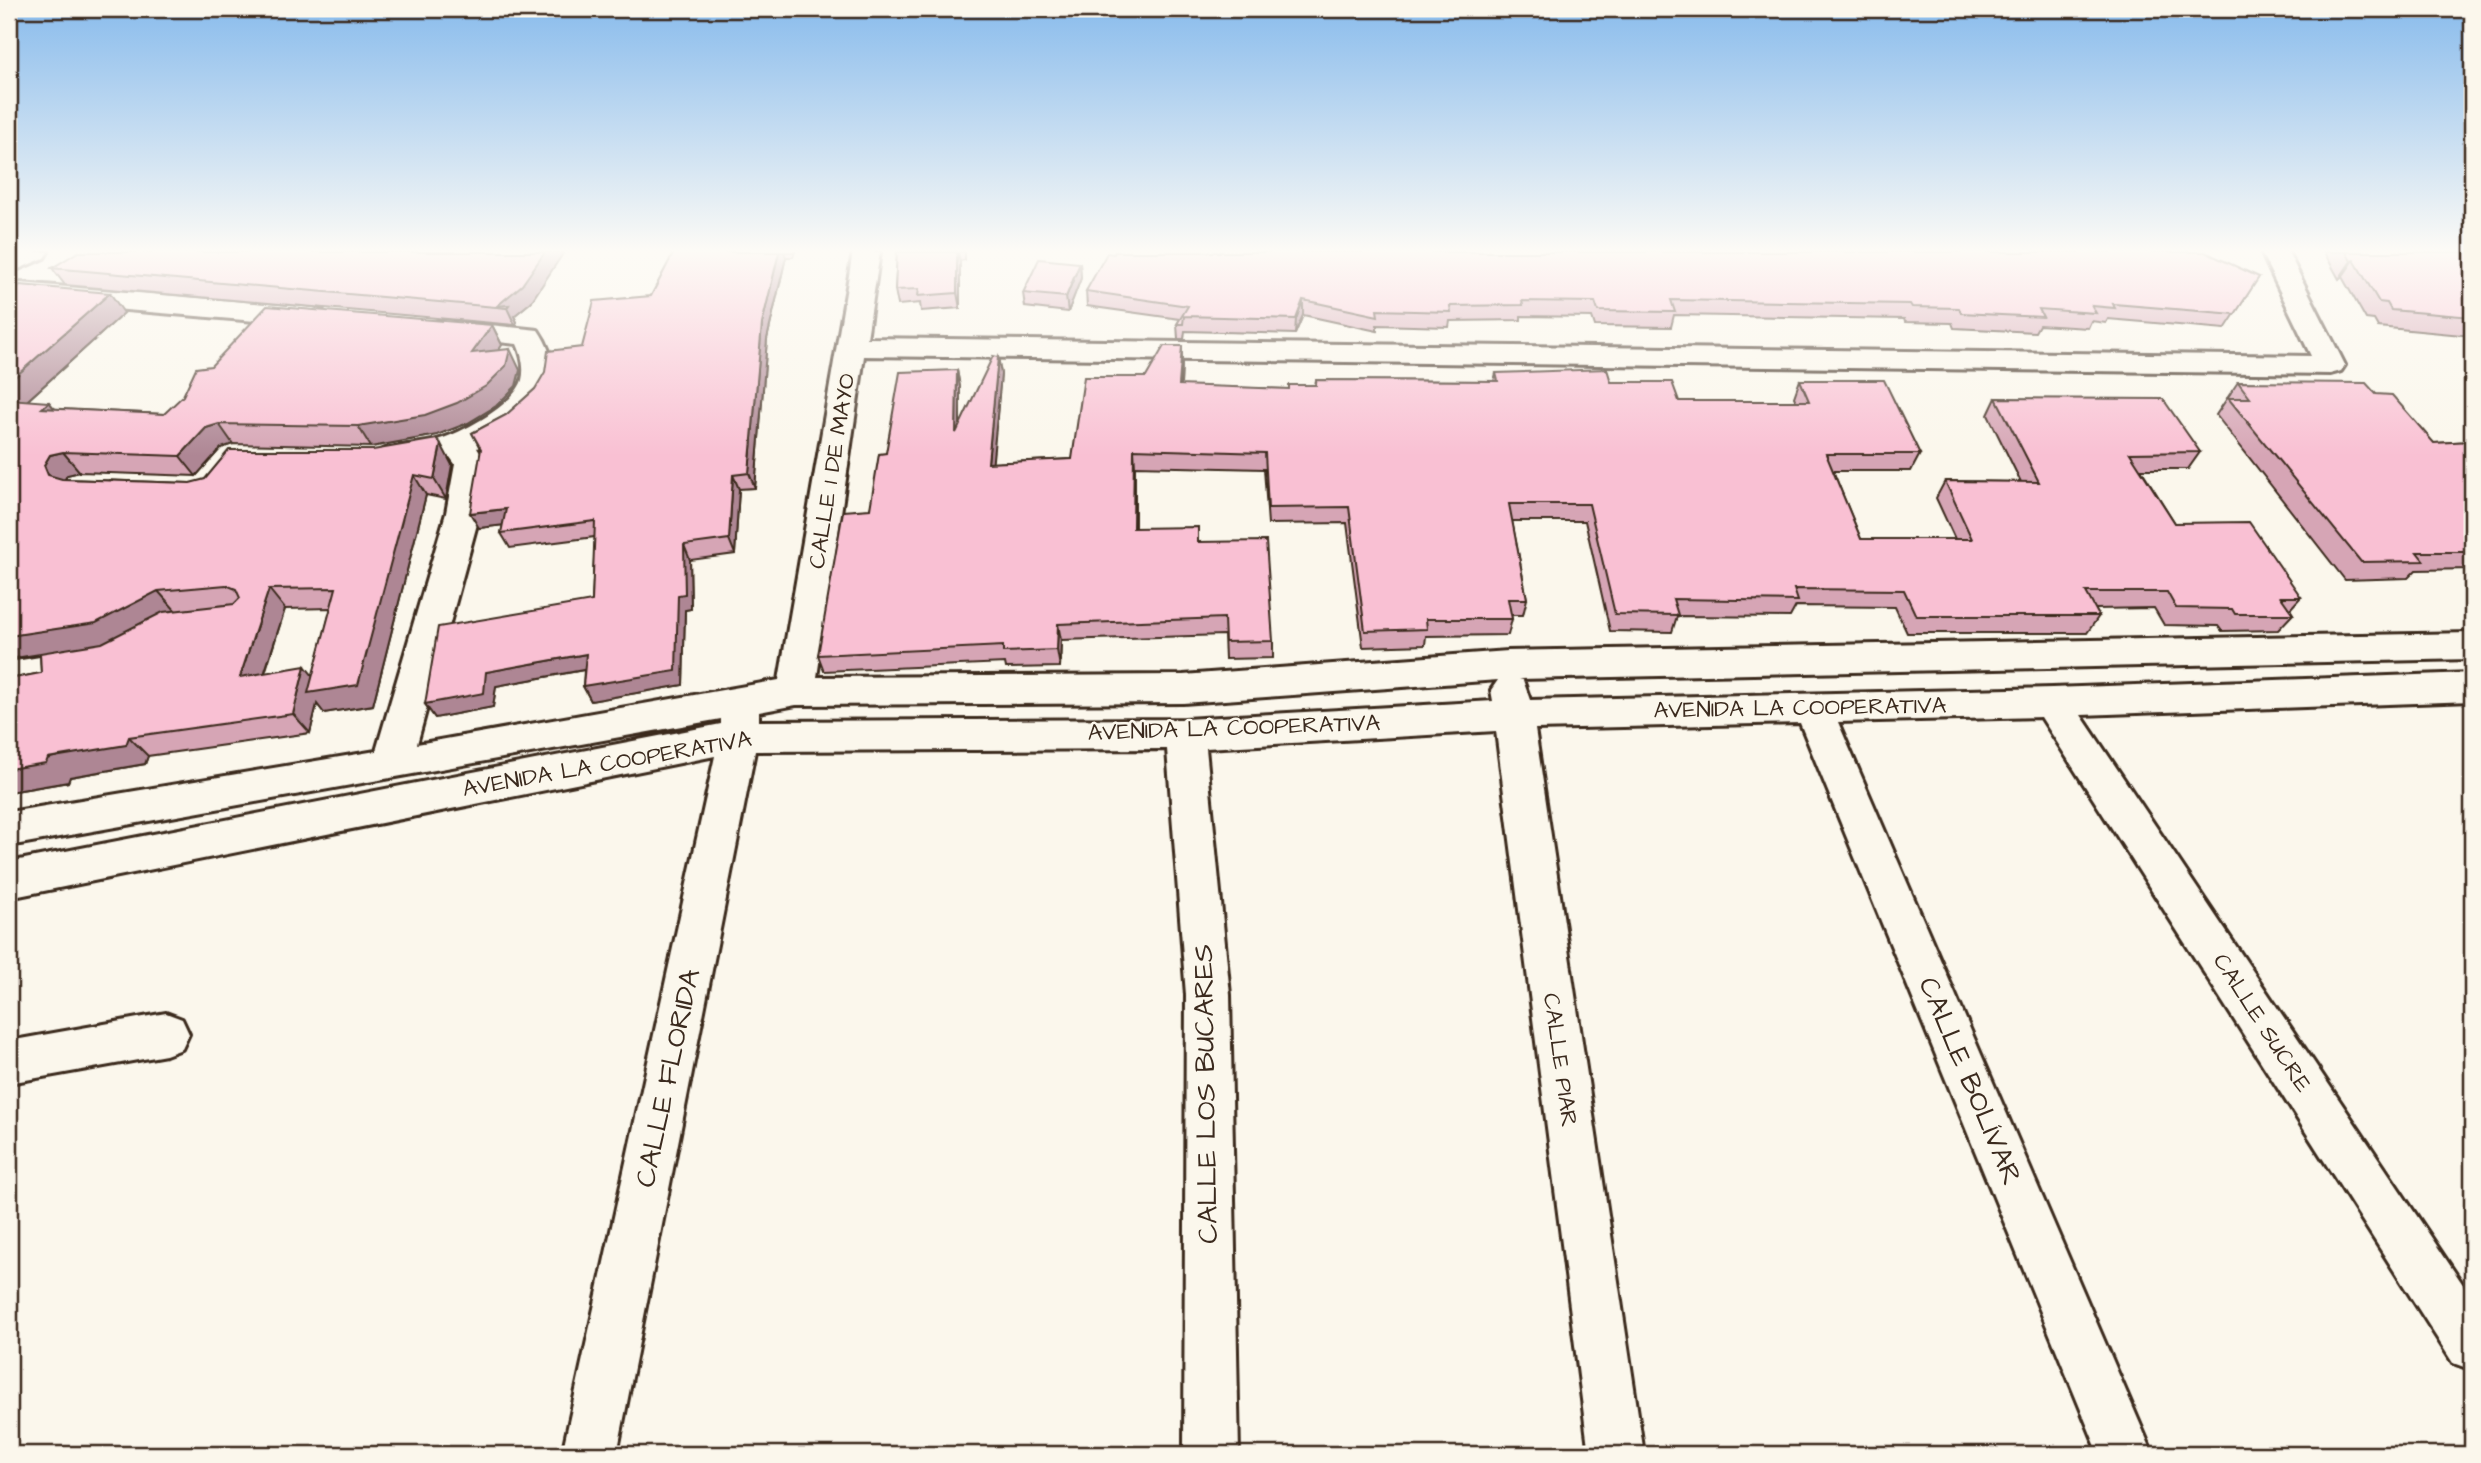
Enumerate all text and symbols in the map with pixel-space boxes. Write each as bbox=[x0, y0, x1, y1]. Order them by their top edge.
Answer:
street label: CALLE 1 DE MAYO bbox=[801, 371, 863, 571]
street label: AVENIDA LA COOPERATIVA bbox=[1653, 689, 1947, 727]
street label: AVENIDA LA COOPERATIVA bbox=[1087, 707, 1381, 749]
street label: AVENIDA LA COOPERATIVA bbox=[460, 723, 754, 805]
street label: CALLE LOS BUCARES bbox=[1184, 944, 1228, 1244]
street label: CALLE SUCRE bbox=[2205, 947, 2319, 1099]
street label: CALLE FLORIDA bbox=[626, 965, 710, 1191]
street label: CALLE BOLÍVAR bbox=[1909, 971, 2031, 1191]
street label: CALLE PIAR bbox=[1535, 991, 1585, 1129]

